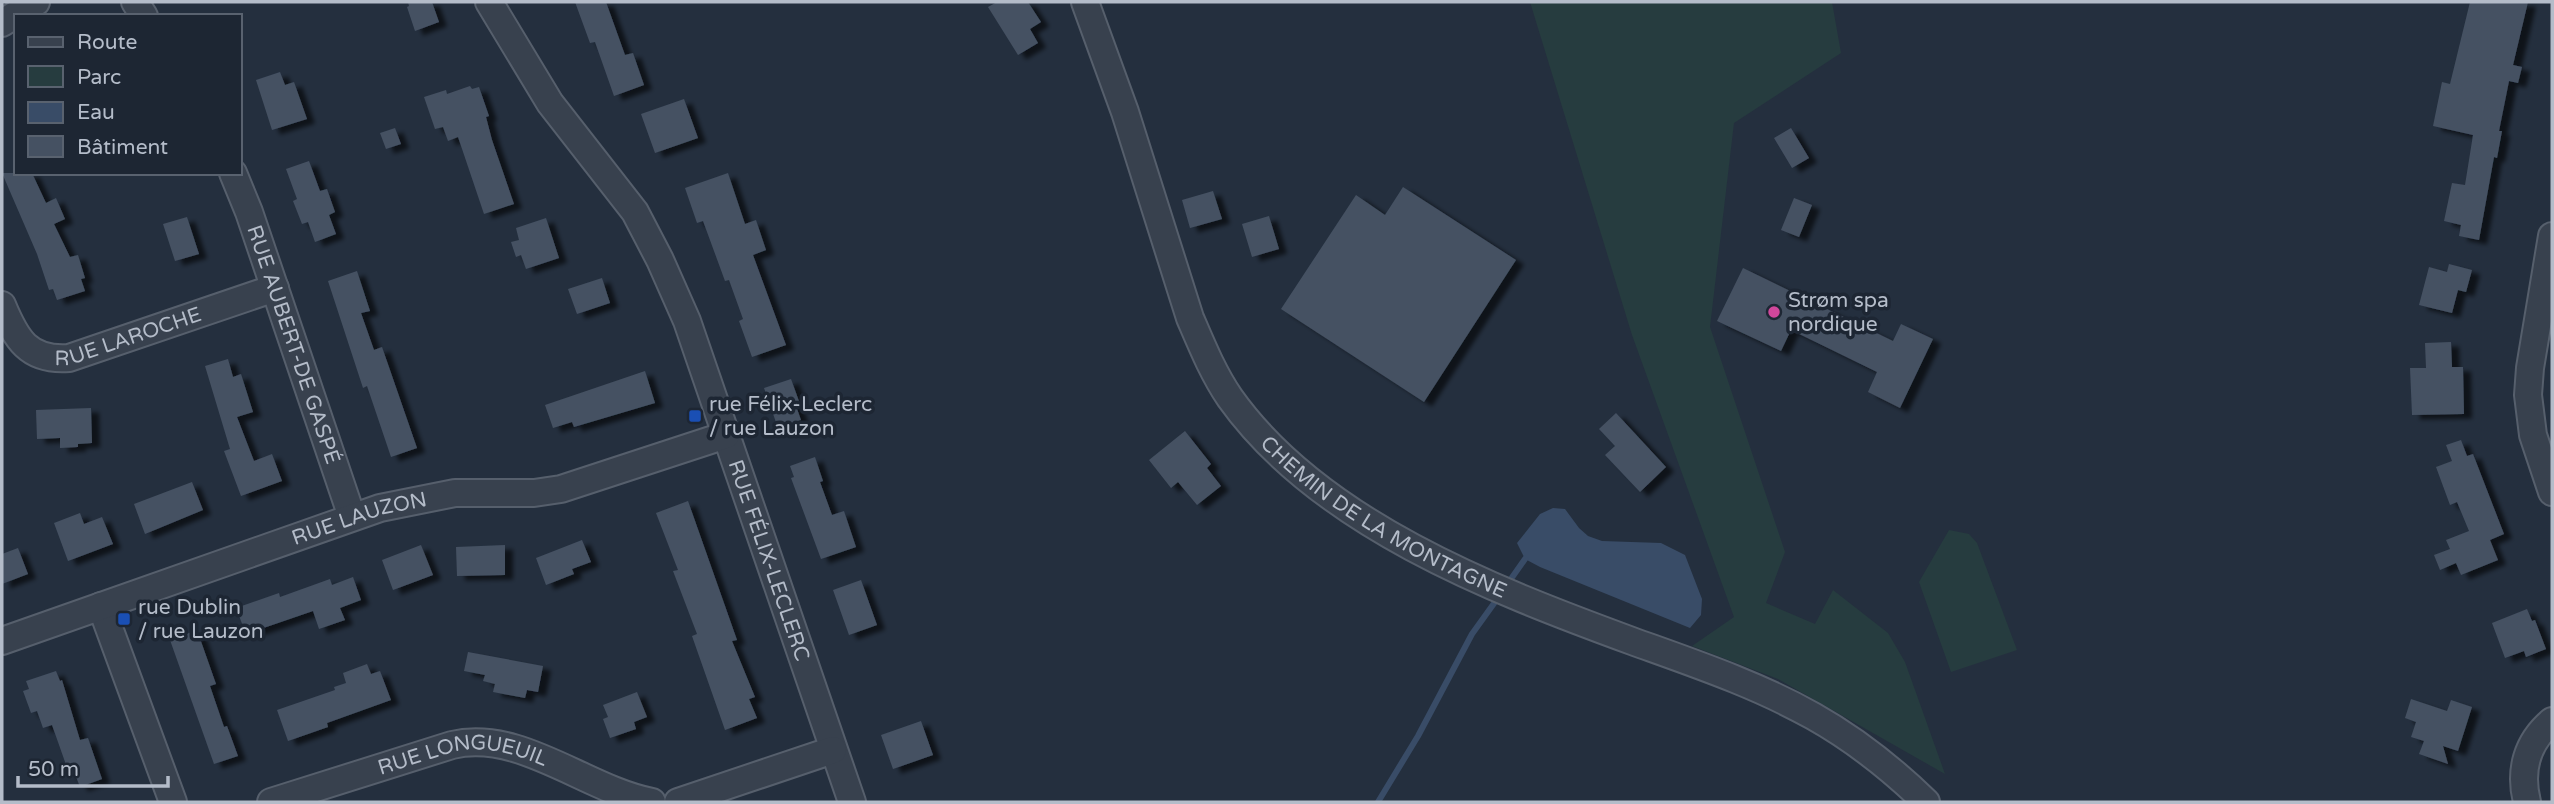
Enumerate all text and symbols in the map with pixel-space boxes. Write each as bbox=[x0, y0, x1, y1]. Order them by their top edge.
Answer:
legend bbox=[14, 14, 242, 175]
text: Route bbox=[77, 30, 137, 55]
text: Parc bbox=[77, 65, 121, 90]
text: Eau bbox=[77, 100, 115, 125]
text: Bâtiment bbox=[77, 135, 168, 160]
street label: RUE AUBERT-DE GASPÉ bbox=[241, 222, 345, 467]
place label: Strøm spa nordique bbox=[1788, 288, 1889, 337]
street label: RUE LAROCHE bbox=[54, 302, 205, 371]
marker: Strøm spa nordique bbox=[1766, 304, 1782, 320]
place label: rue Félix-Leclerc / rue Lauzon bbox=[709, 392, 872, 441]
marker: rue Félix-Leclerc / rue Lauzon bbox=[687, 408, 703, 424]
street label: CHEMIN DE LA MONTAGNE bbox=[1255, 431, 1510, 604]
street label: RUE FÉLIX-LECLERC bbox=[723, 457, 815, 664]
street label: RUE LAUZON bbox=[289, 487, 429, 551]
place label: rue Dublin / rue Lauzon bbox=[138, 595, 264, 644]
marker: rue Dublin / rue Lauzon bbox=[116, 611, 132, 627]
street label: RUE LONGUEUIL bbox=[375, 730, 551, 781]
scale bar bbox=[18, 744, 168, 788]
text: 50 m bbox=[28, 757, 79, 782]

